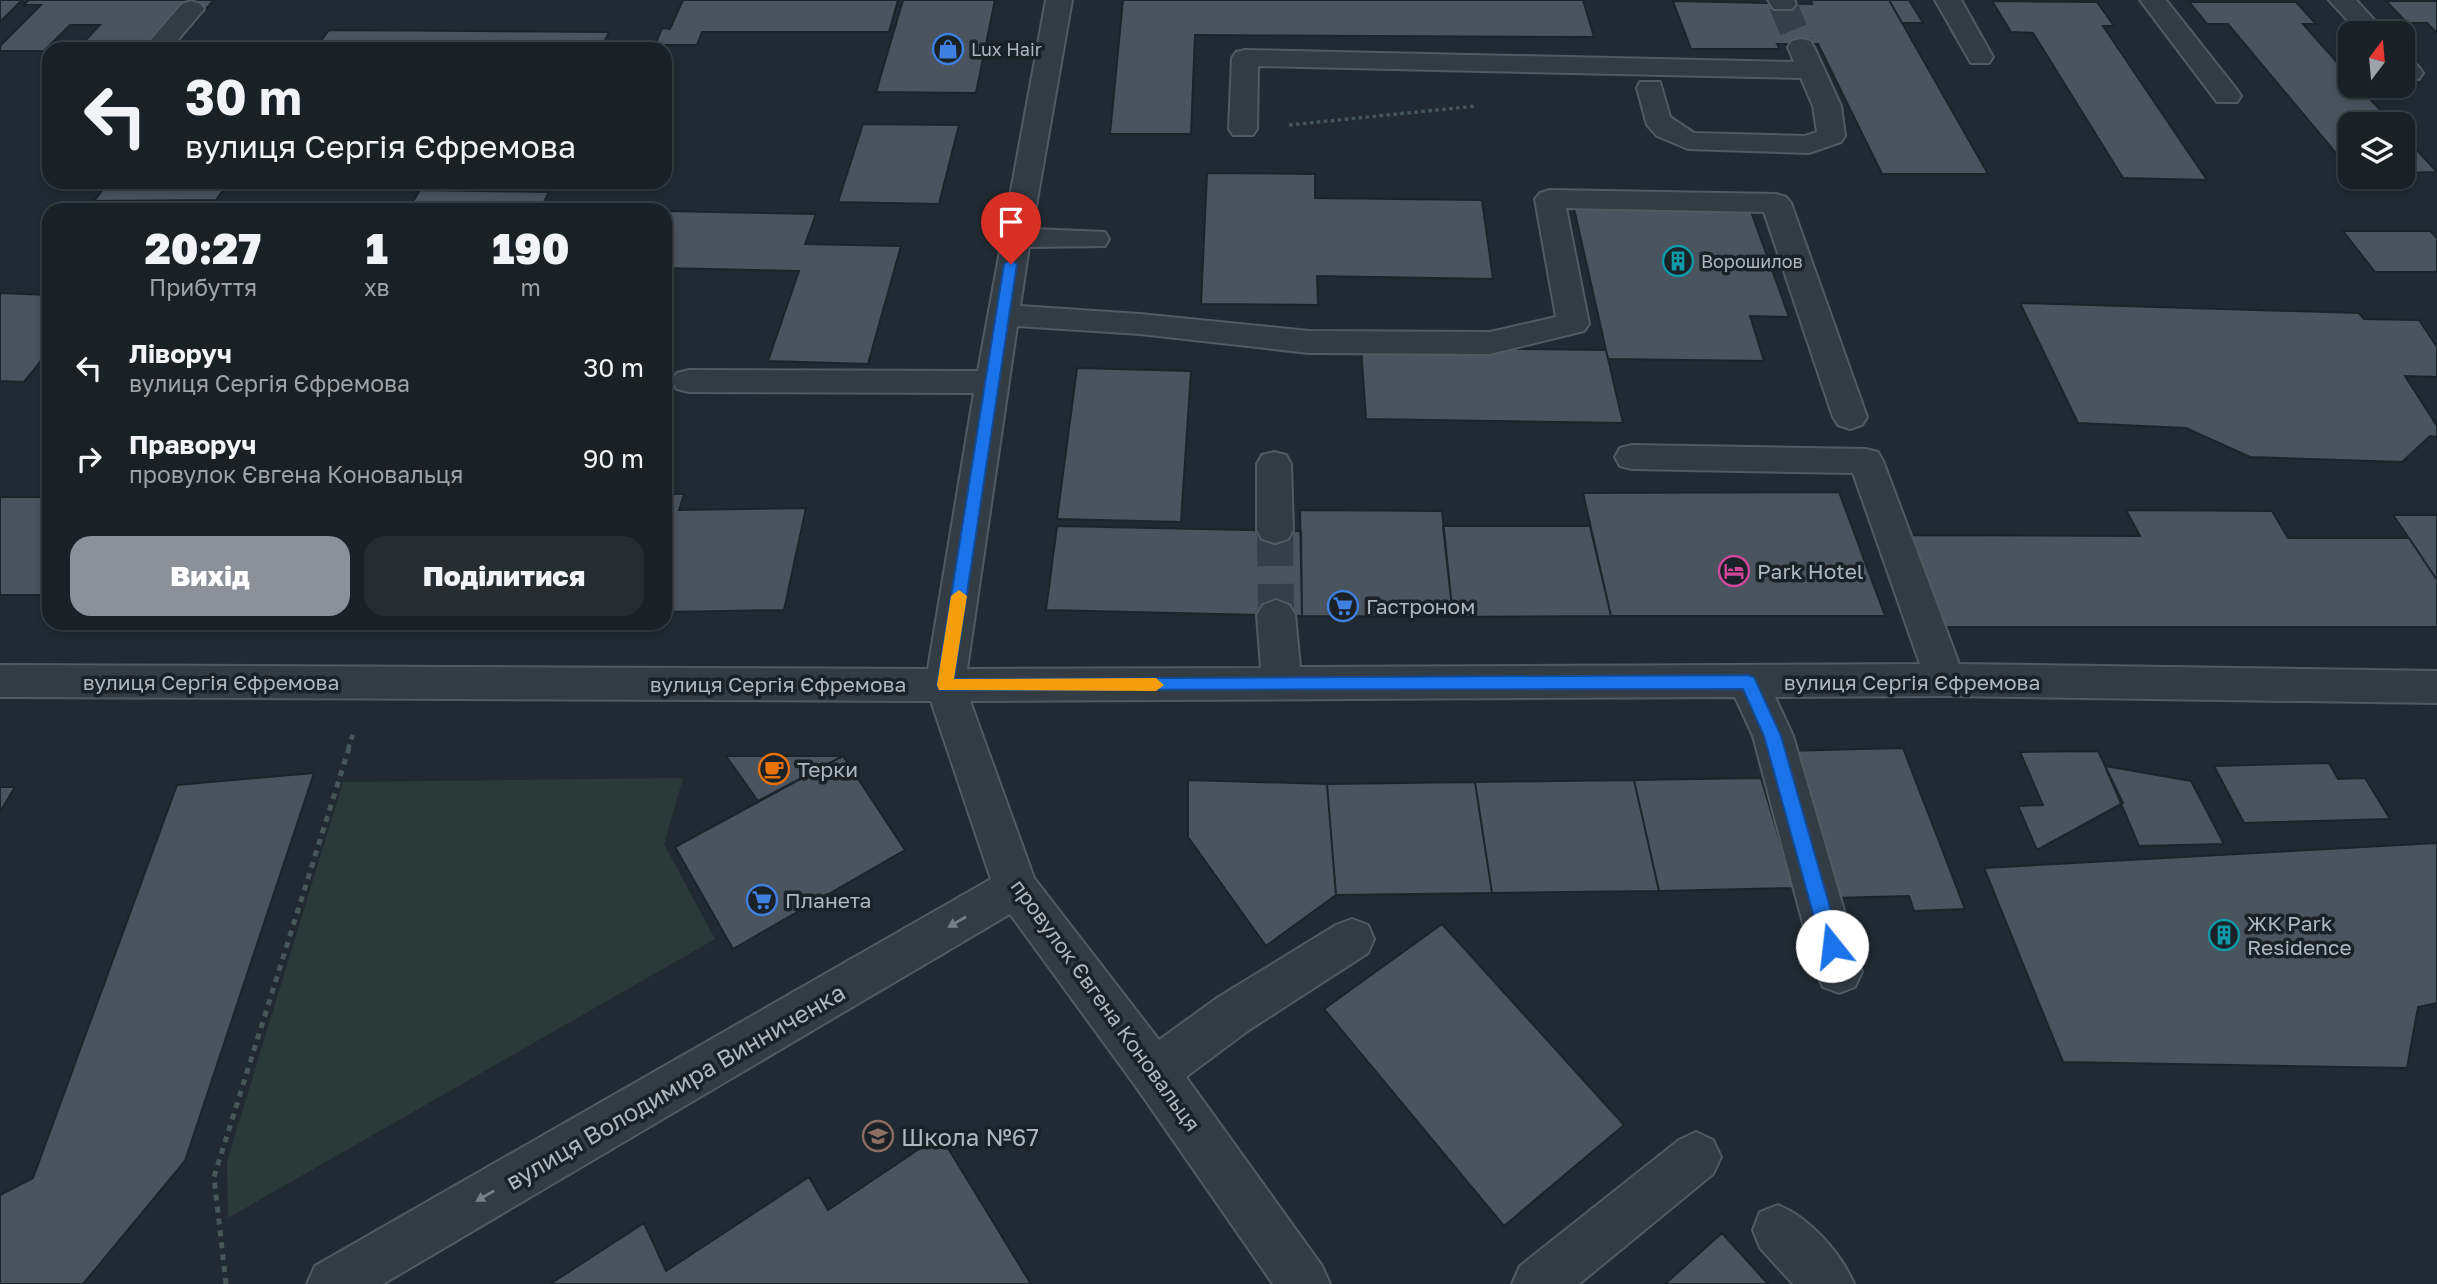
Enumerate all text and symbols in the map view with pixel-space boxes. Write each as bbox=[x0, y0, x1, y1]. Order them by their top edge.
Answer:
north arrow bbox=[2338, 21, 2415, 98]
map controls bbox=[2338, 21, 2415, 189]
shop icon: Lux Hair bbox=[931, 32, 965, 66]
place label: Lux Hair bbox=[971, 38, 1042, 60]
text: 30 m bbox=[185, 67, 302, 126]
icon: left bbox=[70, 70, 161, 161]
button: layers bbox=[2338, 112, 2415, 189]
text: вулиця Сергія Єфремова bbox=[185, 127, 576, 165]
pin bbox=[981, 192, 1041, 264]
icon: arrive bbox=[992, 203, 1030, 241]
text: 20:27 bbox=[145, 223, 261, 273]
text: 1 bbox=[366, 223, 388, 273]
text: 190 bbox=[492, 223, 569, 273]
building icon: Ворошилов bbox=[1661, 244, 1695, 278]
place label: Ворошилов bbox=[1701, 250, 1803, 272]
text: Прибуття bbox=[149, 273, 257, 301]
text: хв bbox=[364, 273, 390, 301]
text: m bbox=[521, 273, 541, 301]
text: Ліворуч bbox=[129, 338, 232, 369]
icon: left bbox=[70, 349, 108, 387]
text: 30 m bbox=[583, 352, 644, 383]
text: вулиця Сергія Єфремова bbox=[129, 369, 410, 397]
text: Праворуч bbox=[129, 429, 257, 460]
icon: right bbox=[70, 440, 108, 478]
text: 90 m bbox=[583, 443, 644, 474]
text: провулок Євгена Коновальця bbox=[129, 460, 463, 488]
button: Вихід bbox=[70, 536, 350, 616]
button: Поділитися bbox=[364, 536, 644, 616]
hotel icon: Park Hotel bbox=[1717, 554, 1751, 588]
place label: Park Hotel bbox=[1757, 558, 1864, 584]
supermarket icon: Гастроном bbox=[1326, 589, 1360, 623]
place label: Гастроном bbox=[1366, 593, 1475, 619]
street label: вулиця Сергія Єфремова bbox=[83, 669, 339, 695]
street label: вулиця Сергія Єфремова bbox=[1784, 669, 2040, 695]
street label: вулиця Сергія Єфремова bbox=[650, 671, 906, 697]
cafe icon: Терки bbox=[757, 752, 791, 786]
place label: Терки bbox=[797, 756, 858, 782]
street label: провулок Євгена Коновальця bbox=[1006, 874, 1206, 1136]
supermarket icon: Планета bbox=[745, 883, 779, 917]
place label: Планета bbox=[785, 887, 871, 913]
position arrow bbox=[1795, 909, 1869, 983]
place label: ЖК Park Residence bbox=[2247, 910, 2352, 960]
one-way arrow bbox=[948, 916, 967, 928]
building icon: ЖК Park Residence bbox=[2207, 918, 2241, 952]
street label: вулиця Володимира Винниченка bbox=[500, 977, 850, 1195]
school or university icon: Школа №67 bbox=[861, 1119, 895, 1153]
place label: Школа №67 bbox=[901, 1122, 1039, 1151]
one-way arrow bbox=[475, 1190, 494, 1202]

